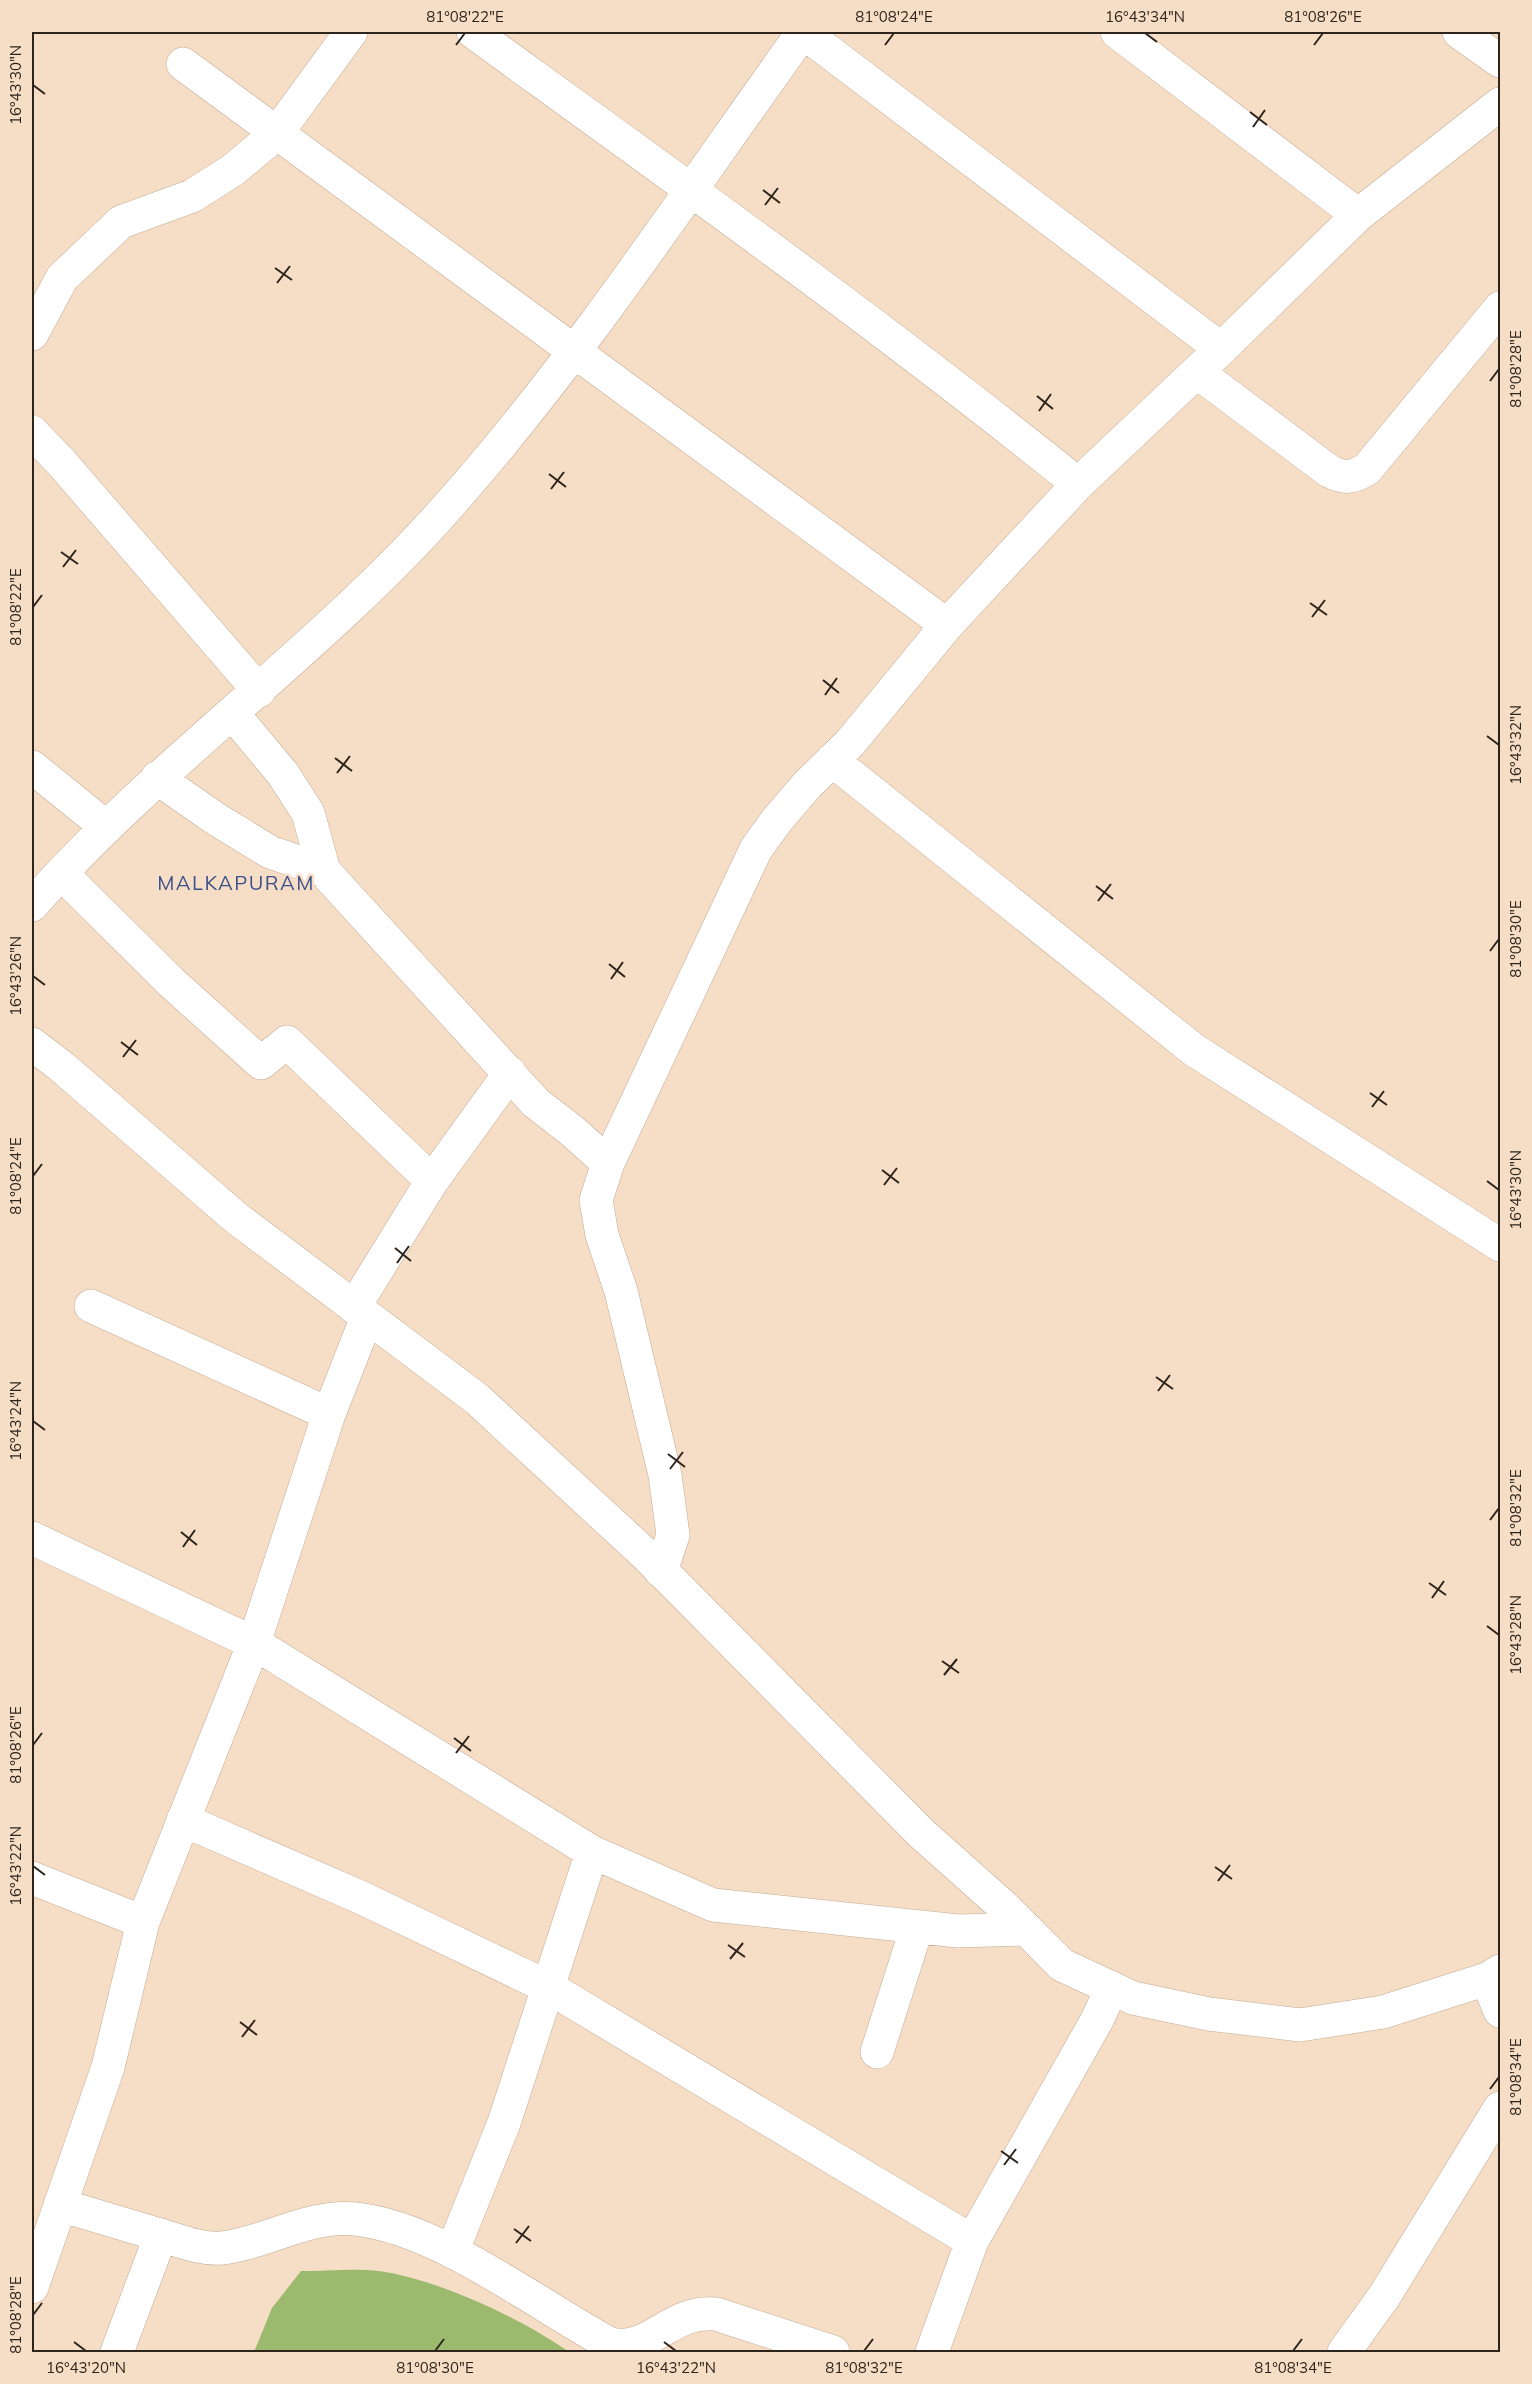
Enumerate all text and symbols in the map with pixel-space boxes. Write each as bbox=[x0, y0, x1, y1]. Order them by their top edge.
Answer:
text: 81°08'22"E bbox=[426, 7, 504, 26]
text: 81°08'24"E bbox=[855, 7, 933, 26]
text: 16°43'34"N bbox=[1105, 7, 1185, 26]
text: 81°08'26"E bbox=[1284, 7, 1362, 26]
text: 16°43'30"N bbox=[6, 45, 25, 125]
text: 81°08'28"E bbox=[1506, 330, 1525, 408]
text: 81°08'22"E bbox=[6, 568, 25, 646]
text: 16°43'32"N bbox=[1506, 705, 1525, 785]
district label: MALKAPURAM bbox=[157, 870, 315, 895]
text: 81°08'30"E bbox=[1506, 900, 1525, 978]
text: 16°43'26"N bbox=[6, 936, 25, 1016]
text: 81°08'24"E bbox=[6, 1137, 25, 1215]
text: 16°43'30"N bbox=[1506, 1150, 1525, 1230]
text: 16°43'24"N bbox=[6, 1381, 25, 1461]
text: 81°08'32"E bbox=[1506, 1469, 1525, 1547]
text: 16°43'28"N bbox=[1506, 1595, 1525, 1675]
text: 81°08'26"E bbox=[6, 1706, 25, 1784]
text: 16°43'22"N bbox=[6, 1826, 25, 1906]
text: 81°08'34"E bbox=[1506, 2038, 1525, 2116]
text: 81°08'28"E bbox=[6, 2276, 25, 2354]
text: 16°43'20"N bbox=[46, 2358, 126, 2377]
text: 81°08'30"E bbox=[396, 2358, 474, 2377]
text: 16°43'22"N bbox=[636, 2358, 716, 2377]
text: 81°08'32"E bbox=[825, 2358, 903, 2377]
text: 81°08'34"E bbox=[1254, 2358, 1332, 2377]

